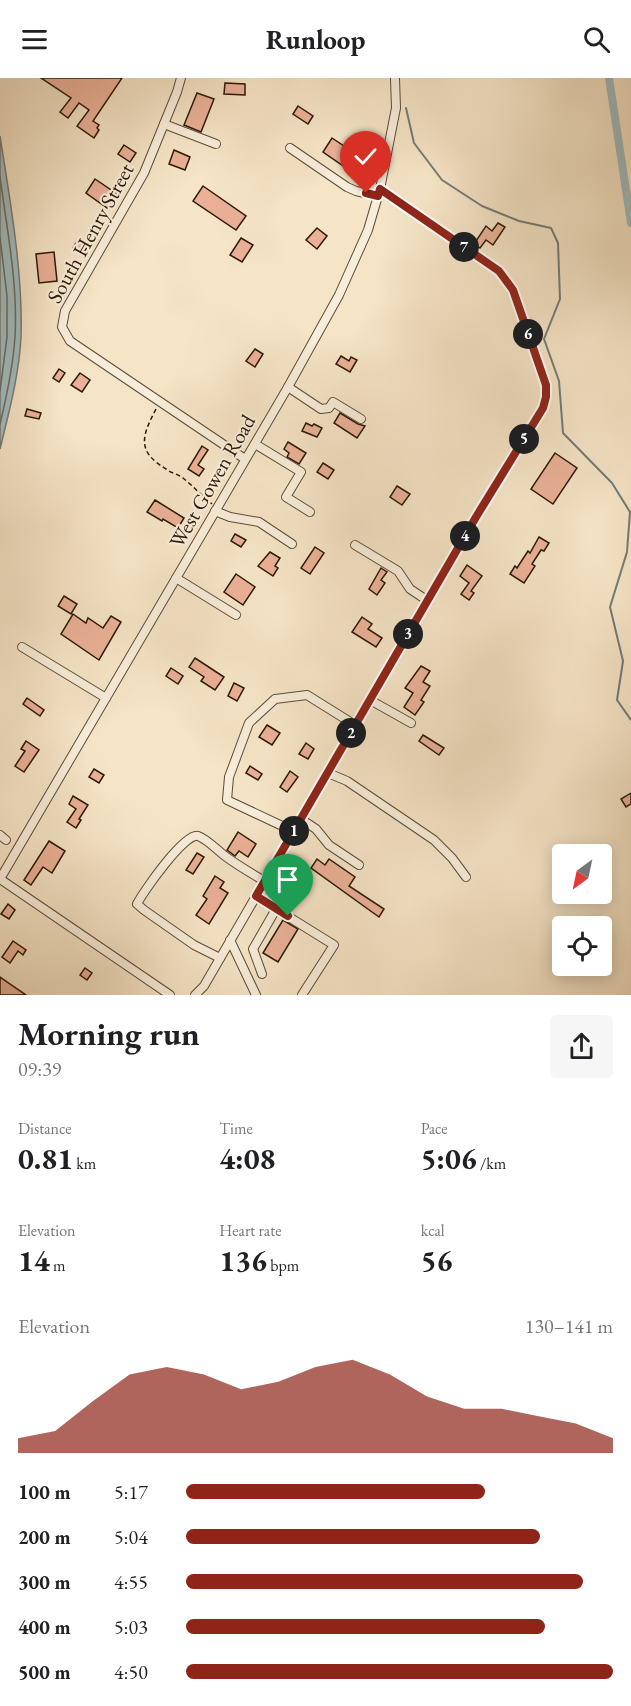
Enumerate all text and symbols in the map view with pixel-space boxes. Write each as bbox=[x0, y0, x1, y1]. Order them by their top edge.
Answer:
text: Runloop bbox=[266, 22, 365, 57]
icon: menu bbox=[18, 23, 51, 56]
icon: search bbox=[580, 23, 613, 56]
pin bbox=[340, 131, 391, 193]
icon: check bbox=[349, 140, 382, 173]
street label: South Henry Street bbox=[40, 158, 140, 308]
pin: 7 bbox=[449, 232, 479, 262]
text: 7 bbox=[460, 236, 468, 257]
pin: 6 bbox=[513, 319, 543, 349]
text: 6 bbox=[524, 323, 532, 344]
street label: West Gowen Road bbox=[163, 409, 261, 553]
pin: 5 bbox=[509, 424, 539, 454]
text: 5 bbox=[520, 428, 528, 449]
pin: 4 bbox=[450, 521, 480, 551]
text: 4 bbox=[461, 525, 469, 546]
pin: 3 bbox=[393, 619, 423, 649]
text: 3 bbox=[404, 623, 412, 644]
pin: 2 bbox=[336, 718, 366, 748]
text: 2 bbox=[347, 722, 355, 743]
pin: 1 bbox=[279, 816, 309, 846]
text: 1 bbox=[290, 820, 298, 841]
north arrow bbox=[552, 844, 612, 904]
map controls bbox=[552, 844, 612, 976]
pin bbox=[262, 854, 313, 916]
icon: arrive bbox=[271, 863, 304, 896]
button: locate bbox=[552, 916, 612, 976]
text: Morning run bbox=[18, 1012, 200, 1055]
button: share bbox=[550, 1015, 613, 1078]
text: 09:39 bbox=[18, 1056, 61, 1082]
text: Distance bbox=[18, 1118, 71, 1139]
text: Time bbox=[219, 1118, 253, 1139]
text: Pace bbox=[421, 1118, 448, 1139]
text: 0.81 bbox=[18, 1139, 73, 1178]
text: 4:08 bbox=[219, 1139, 275, 1178]
text: 5:06 bbox=[421, 1139, 477, 1178]
text: km bbox=[73, 1153, 96, 1174]
text: /km bbox=[477, 1153, 506, 1174]
text: Elevation bbox=[18, 1220, 76, 1241]
text: Heart rate bbox=[219, 1220, 281, 1241]
text: kcal bbox=[421, 1220, 445, 1241]
text: 14 bbox=[18, 1241, 50, 1280]
text: 136 bbox=[219, 1241, 267, 1280]
text: 56 bbox=[421, 1241, 452, 1280]
text: m bbox=[50, 1255, 65, 1276]
text: bpm bbox=[267, 1255, 299, 1276]
text: Elevation bbox=[18, 1313, 90, 1339]
text: 130–141 m bbox=[525, 1313, 613, 1339]
text: 100 m bbox=[18, 1479, 71, 1505]
text: 5:17 bbox=[114, 1479, 148, 1505]
text: 200 m bbox=[18, 1524, 71, 1550]
text: 5:04 bbox=[114, 1524, 148, 1550]
text: 300 m bbox=[18, 1569, 71, 1595]
text: 4:55 bbox=[114, 1569, 148, 1595]
text: 400 m bbox=[18, 1614, 71, 1640]
text: 5:03 bbox=[114, 1614, 148, 1640]
text: 500 m bbox=[18, 1659, 71, 1685]
text: 4:50 bbox=[114, 1659, 148, 1685]

